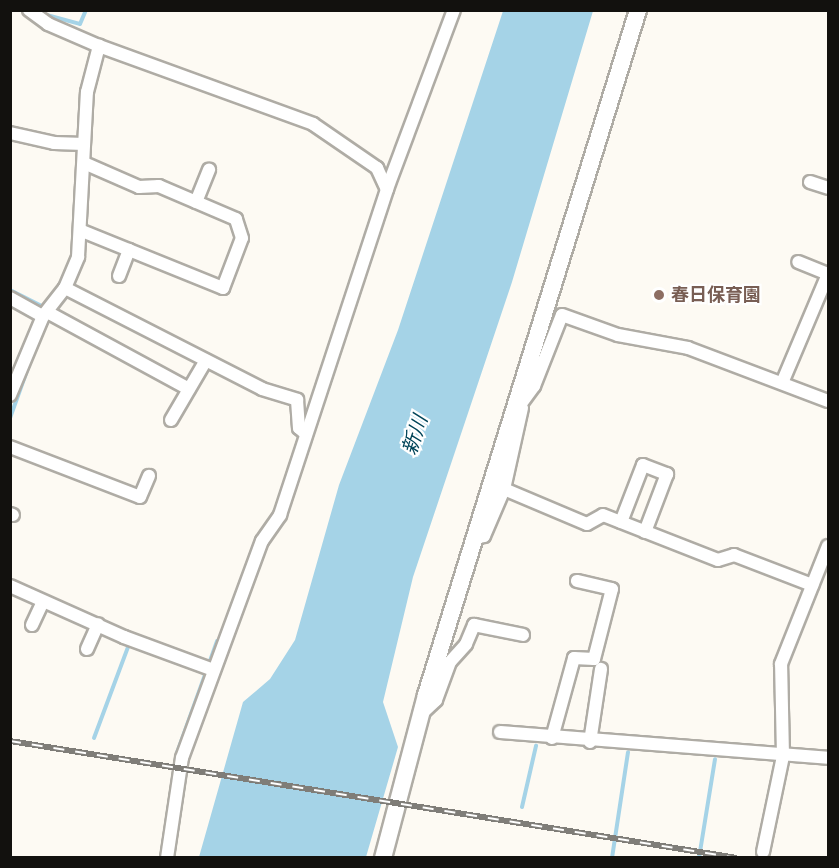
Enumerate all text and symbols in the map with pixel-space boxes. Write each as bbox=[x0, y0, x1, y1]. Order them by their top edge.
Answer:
place label: 春日保育園 bbox=[671, 284, 761, 306]
marker: 春日保育園 bbox=[652, 288, 666, 302]
water label: 新川 bbox=[397, 412, 433, 458]

